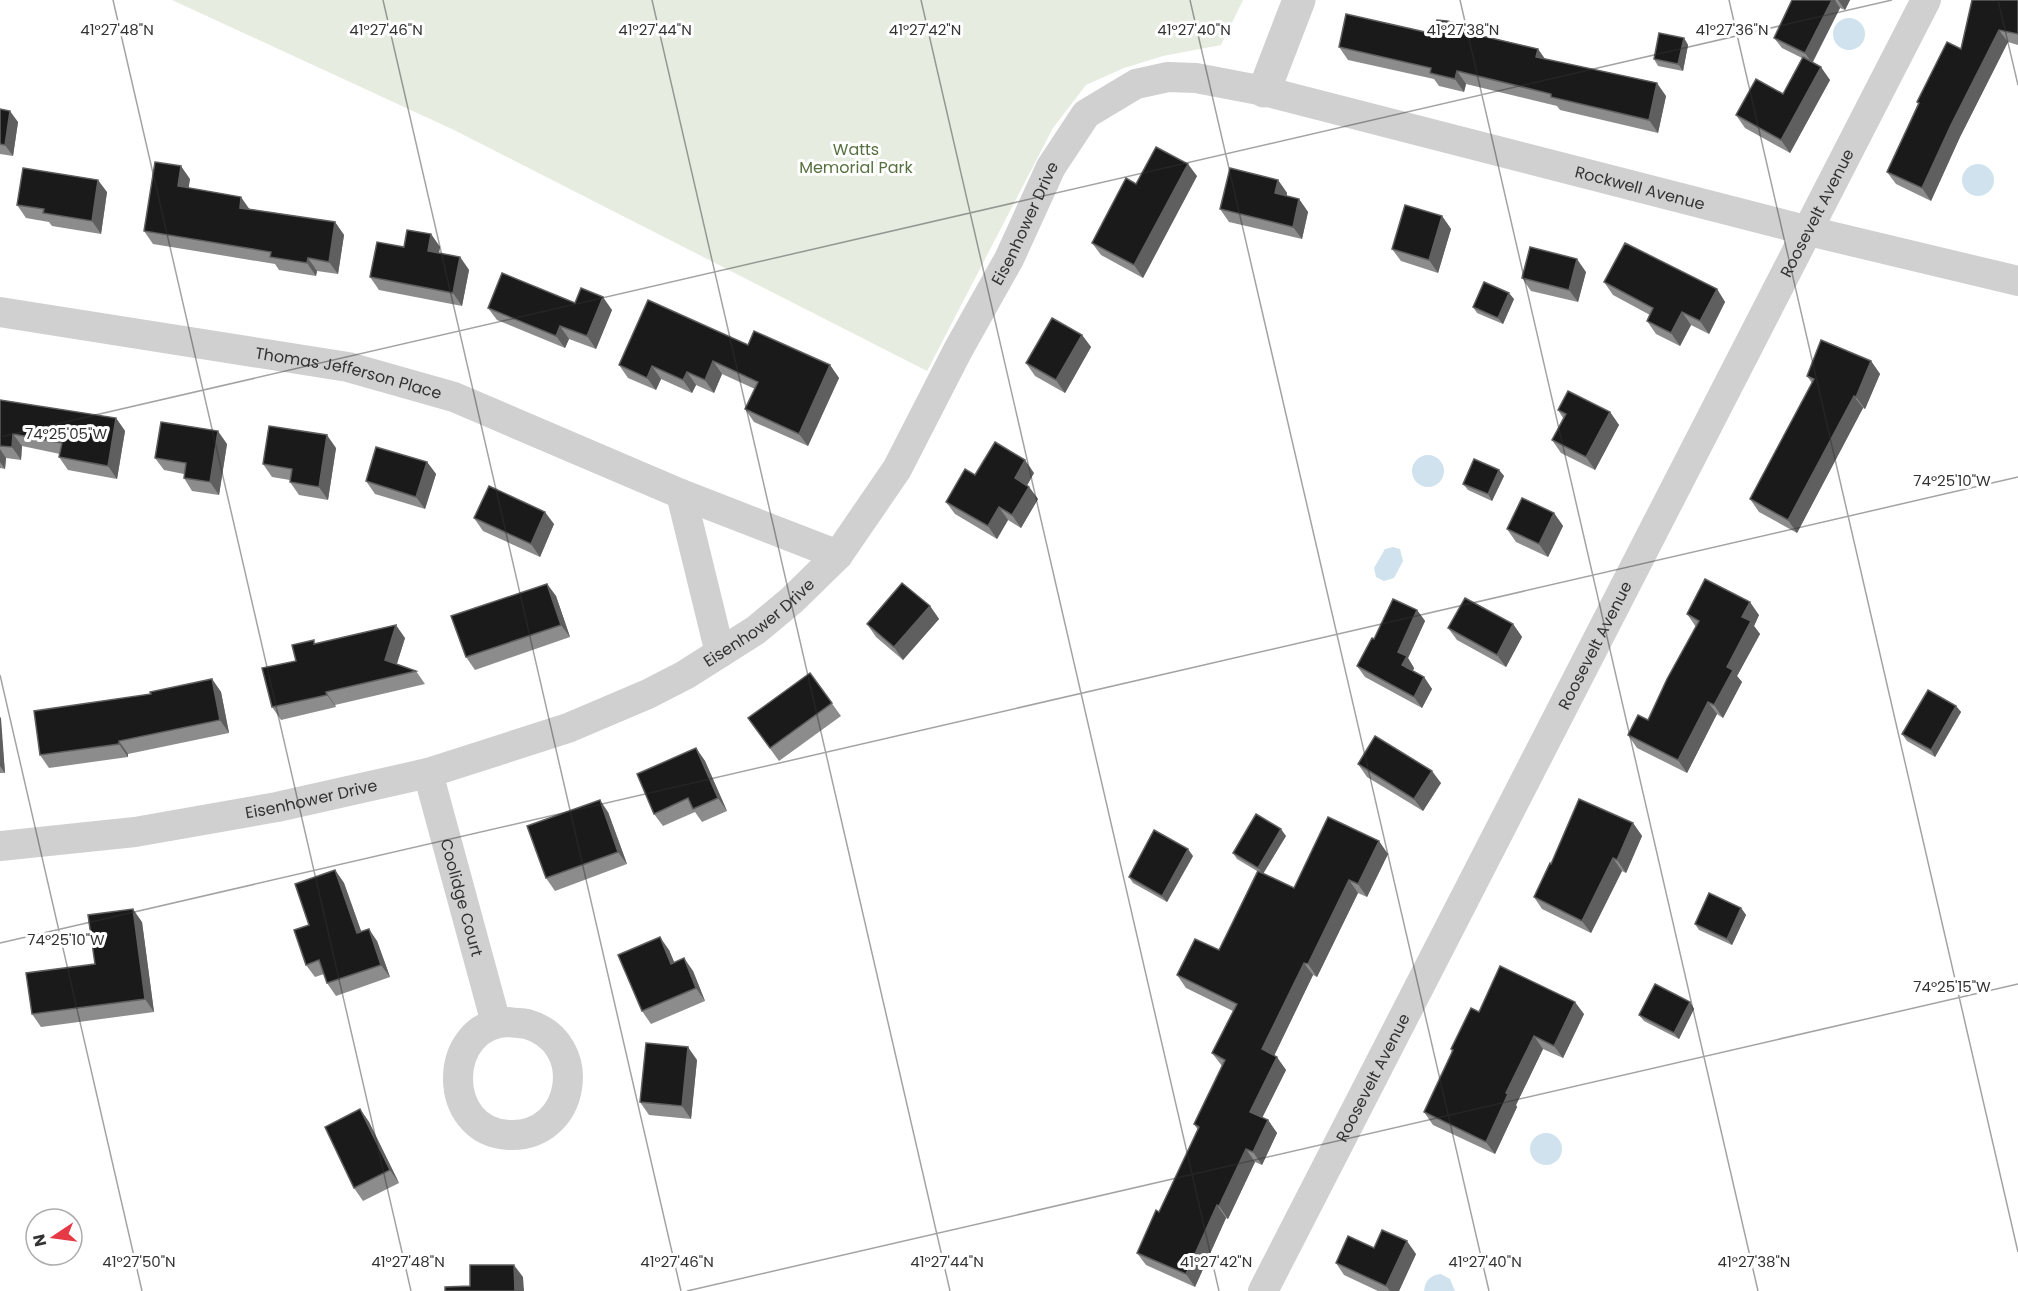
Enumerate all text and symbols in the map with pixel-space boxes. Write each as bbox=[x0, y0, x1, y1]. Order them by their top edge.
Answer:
text: 41°27'48"N bbox=[80, 19, 154, 40]
text: 41°27'46"N bbox=[349, 19, 423, 40]
text: 41°27'44"N bbox=[618, 19, 692, 40]
text: 41°27'42"N bbox=[889, 19, 961, 40]
text: 41°27'40"N bbox=[1157, 19, 1231, 40]
text: 41°27'38"N bbox=[1427, 19, 1499, 40]
text: 41°27'36"N bbox=[1696, 19, 1768, 40]
park label: Watts Memorial Park bbox=[799, 138, 914, 179]
street label: Roosevelt Avenue bbox=[1775, 145, 1860, 281]
street label: Eisenhower Drive bbox=[986, 156, 1064, 289]
street label: Rockwell Avenue bbox=[1572, 160, 1707, 216]
street label: Thomas Jefferson Place bbox=[254, 342, 444, 405]
text: 74°25'05"W bbox=[25, 423, 107, 444]
text: 74°25'10"W bbox=[1913, 470, 1991, 491]
street label: Eisenhower Drive bbox=[699, 573, 820, 673]
street label: Roosevelt Avenue bbox=[1553, 577, 1638, 714]
street label: Eisenhower Drive bbox=[243, 774, 380, 824]
street label: Coolidge Court bbox=[434, 836, 488, 959]
text: 74°25'10"W bbox=[27, 929, 105, 950]
text: 74°25'15"W bbox=[1913, 976, 1991, 997]
street label: Roosevelt Avenue bbox=[1331, 1009, 1416, 1146]
north arrow bbox=[24, 1207, 84, 1267]
text: N bbox=[27, 1232, 52, 1249]
text: 41°27'50"N bbox=[102, 1251, 176, 1272]
text: 41°27'48"N bbox=[371, 1251, 445, 1272]
text: 41°27'46"N bbox=[640, 1251, 714, 1272]
text: 41°27'44"N bbox=[910, 1251, 984, 1272]
text: 41°27'42"N bbox=[1180, 1251, 1252, 1272]
text: 41°27'40"N bbox=[1448, 1251, 1522, 1272]
text: 41°27'38"N bbox=[1718, 1251, 1790, 1272]

